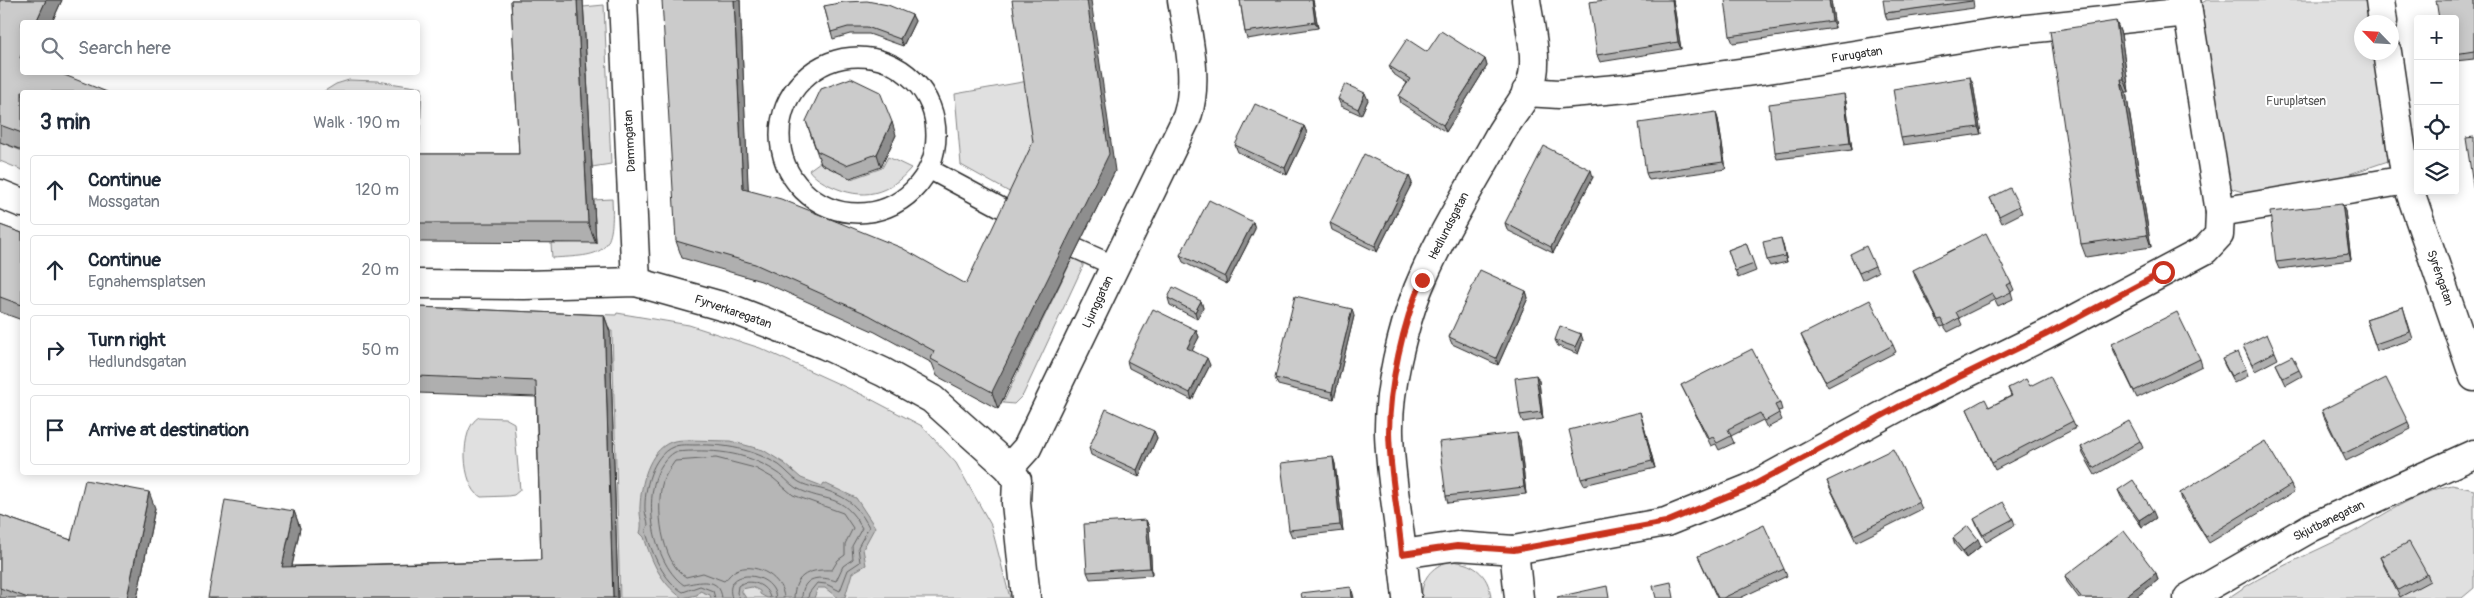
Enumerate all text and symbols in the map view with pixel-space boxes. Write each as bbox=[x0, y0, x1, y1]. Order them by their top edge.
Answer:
north arrow bbox=[2354, 15, 2399, 60]
map controls bbox=[2414, 15, 2459, 195]
button: + bbox=[2414, 15, 2459, 60]
search box bbox=[20, 20, 420, 75]
icon: search bbox=[38, 34, 66, 62]
text: Search here bbox=[78, 36, 171, 60]
street label: Furugatan bbox=[1830, 44, 1884, 66]
button: − bbox=[2414, 60, 2459, 105]
park label: Furuplatsen bbox=[2266, 94, 2326, 109]
button: locate bbox=[2414, 105, 2459, 150]
text: 3 min bbox=[40, 109, 90, 136]
street label: Dammgatan bbox=[621, 109, 639, 173]
text: Walk · 190 m bbox=[313, 113, 400, 133]
button: layers bbox=[2414, 150, 2459, 195]
text: Continue bbox=[88, 168, 161, 192]
icon: ahead bbox=[41, 176, 69, 204]
text: 120 m bbox=[355, 180, 399, 200]
street label: Hedlundsgatan bbox=[1426, 189, 1473, 262]
text: Mossgatan bbox=[88, 192, 160, 212]
text: Continue bbox=[88, 248, 161, 272]
street label: Syréngatan bbox=[2424, 248, 2457, 308]
icon: ahead bbox=[41, 256, 69, 284]
text: 20 m bbox=[361, 260, 399, 280]
route start bbox=[2152, 261, 2175, 284]
route end bbox=[1411, 269, 1434, 292]
text: Egnahemsplatsen bbox=[88, 272, 206, 292]
street label: Ljunggatan bbox=[1079, 273, 1117, 331]
street label: Fyrverkaregatan bbox=[692, 292, 774, 332]
text: Turn right bbox=[88, 328, 166, 352]
icon: right bbox=[41, 336, 69, 364]
text: 50 m bbox=[362, 340, 399, 360]
text: Hedlundsgatan bbox=[88, 352, 187, 372]
icon: arrive bbox=[41, 416, 69, 444]
text: Arrive at destination bbox=[88, 418, 249, 442]
street label: Skjutbanegatan bbox=[2291, 497, 2367, 545]

